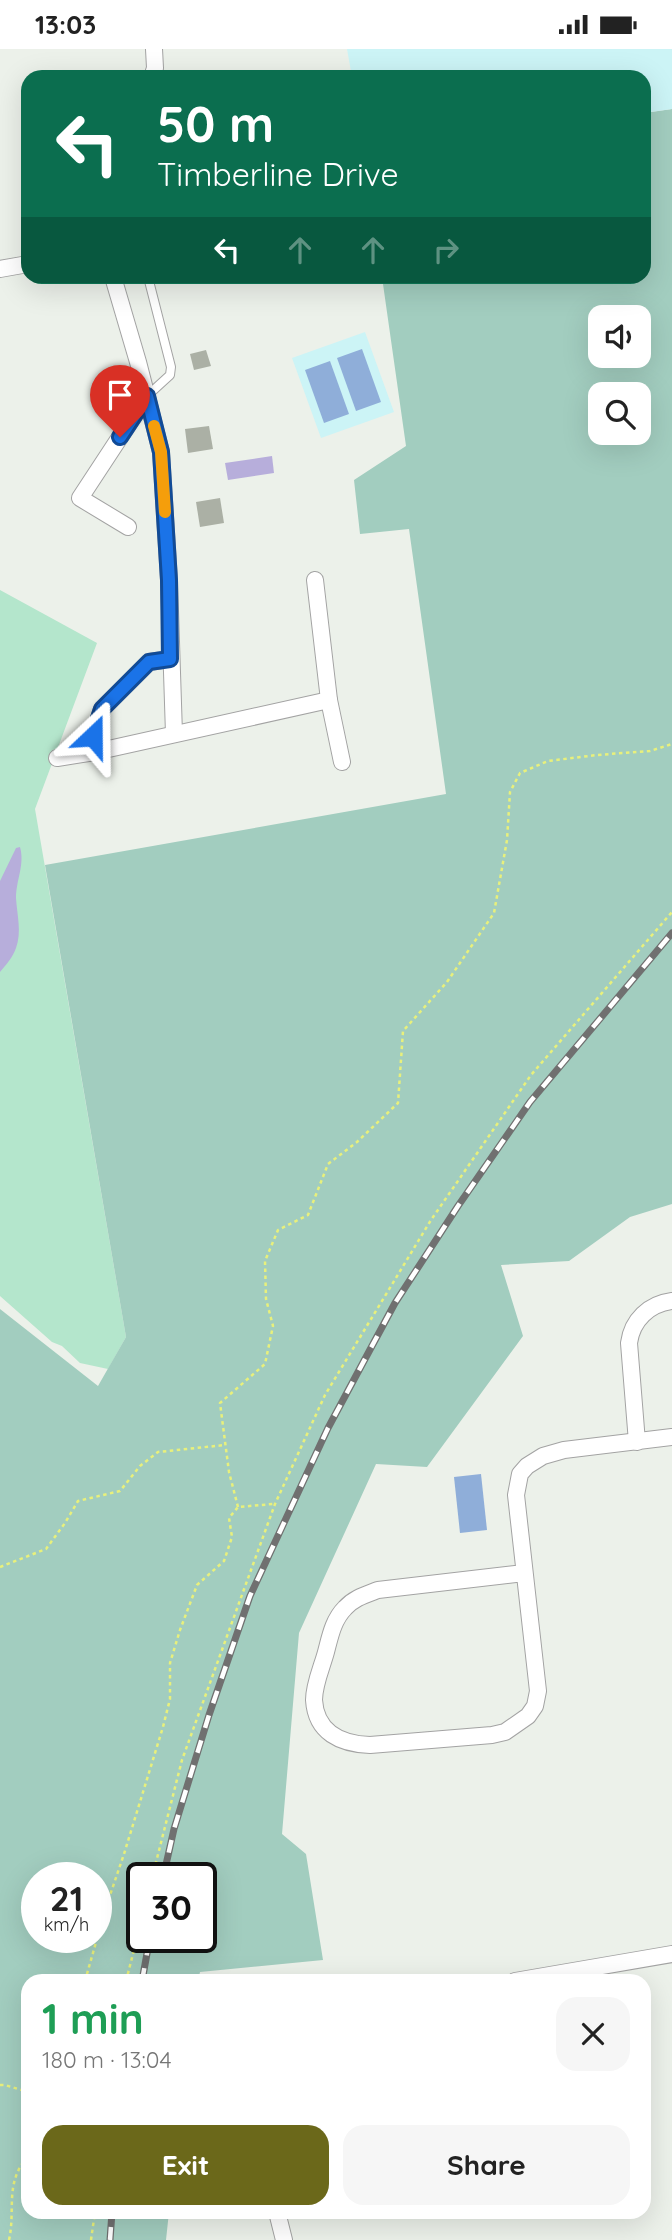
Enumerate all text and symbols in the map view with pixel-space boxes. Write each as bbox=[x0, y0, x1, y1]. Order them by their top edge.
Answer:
text: 13:03 bbox=[35, 8, 96, 41]
text: 50 m bbox=[157, 93, 274, 154]
icon: left bbox=[42, 98, 133, 189]
text: Timberline Drive bbox=[157, 154, 399, 194]
icon: left bbox=[208, 231, 246, 269]
icon: ahead bbox=[281, 231, 319, 269]
icon: ahead bbox=[354, 231, 392, 269]
icon: right bbox=[427, 231, 465, 269]
map controls bbox=[588, 305, 651, 445]
button: sound bbox=[588, 305, 651, 368]
pin bbox=[90, 365, 150, 437]
icon: arrive bbox=[101, 376, 139, 414]
button: search bbox=[588, 382, 651, 445]
position arrow bbox=[56, 699, 130, 773]
speed limit sign: 30 bbox=[126, 1862, 217, 1953]
text: 21 bbox=[50, 1876, 83, 1920]
text: km/h bbox=[44, 1913, 89, 1936]
text: 1 min bbox=[42, 1992, 144, 2045]
button: close bbox=[556, 1997, 630, 2071]
text: 180 m · 13:04 bbox=[42, 2045, 172, 2074]
button: Exit bbox=[42, 2125, 329, 2205]
button: Share bbox=[343, 2125, 630, 2205]

